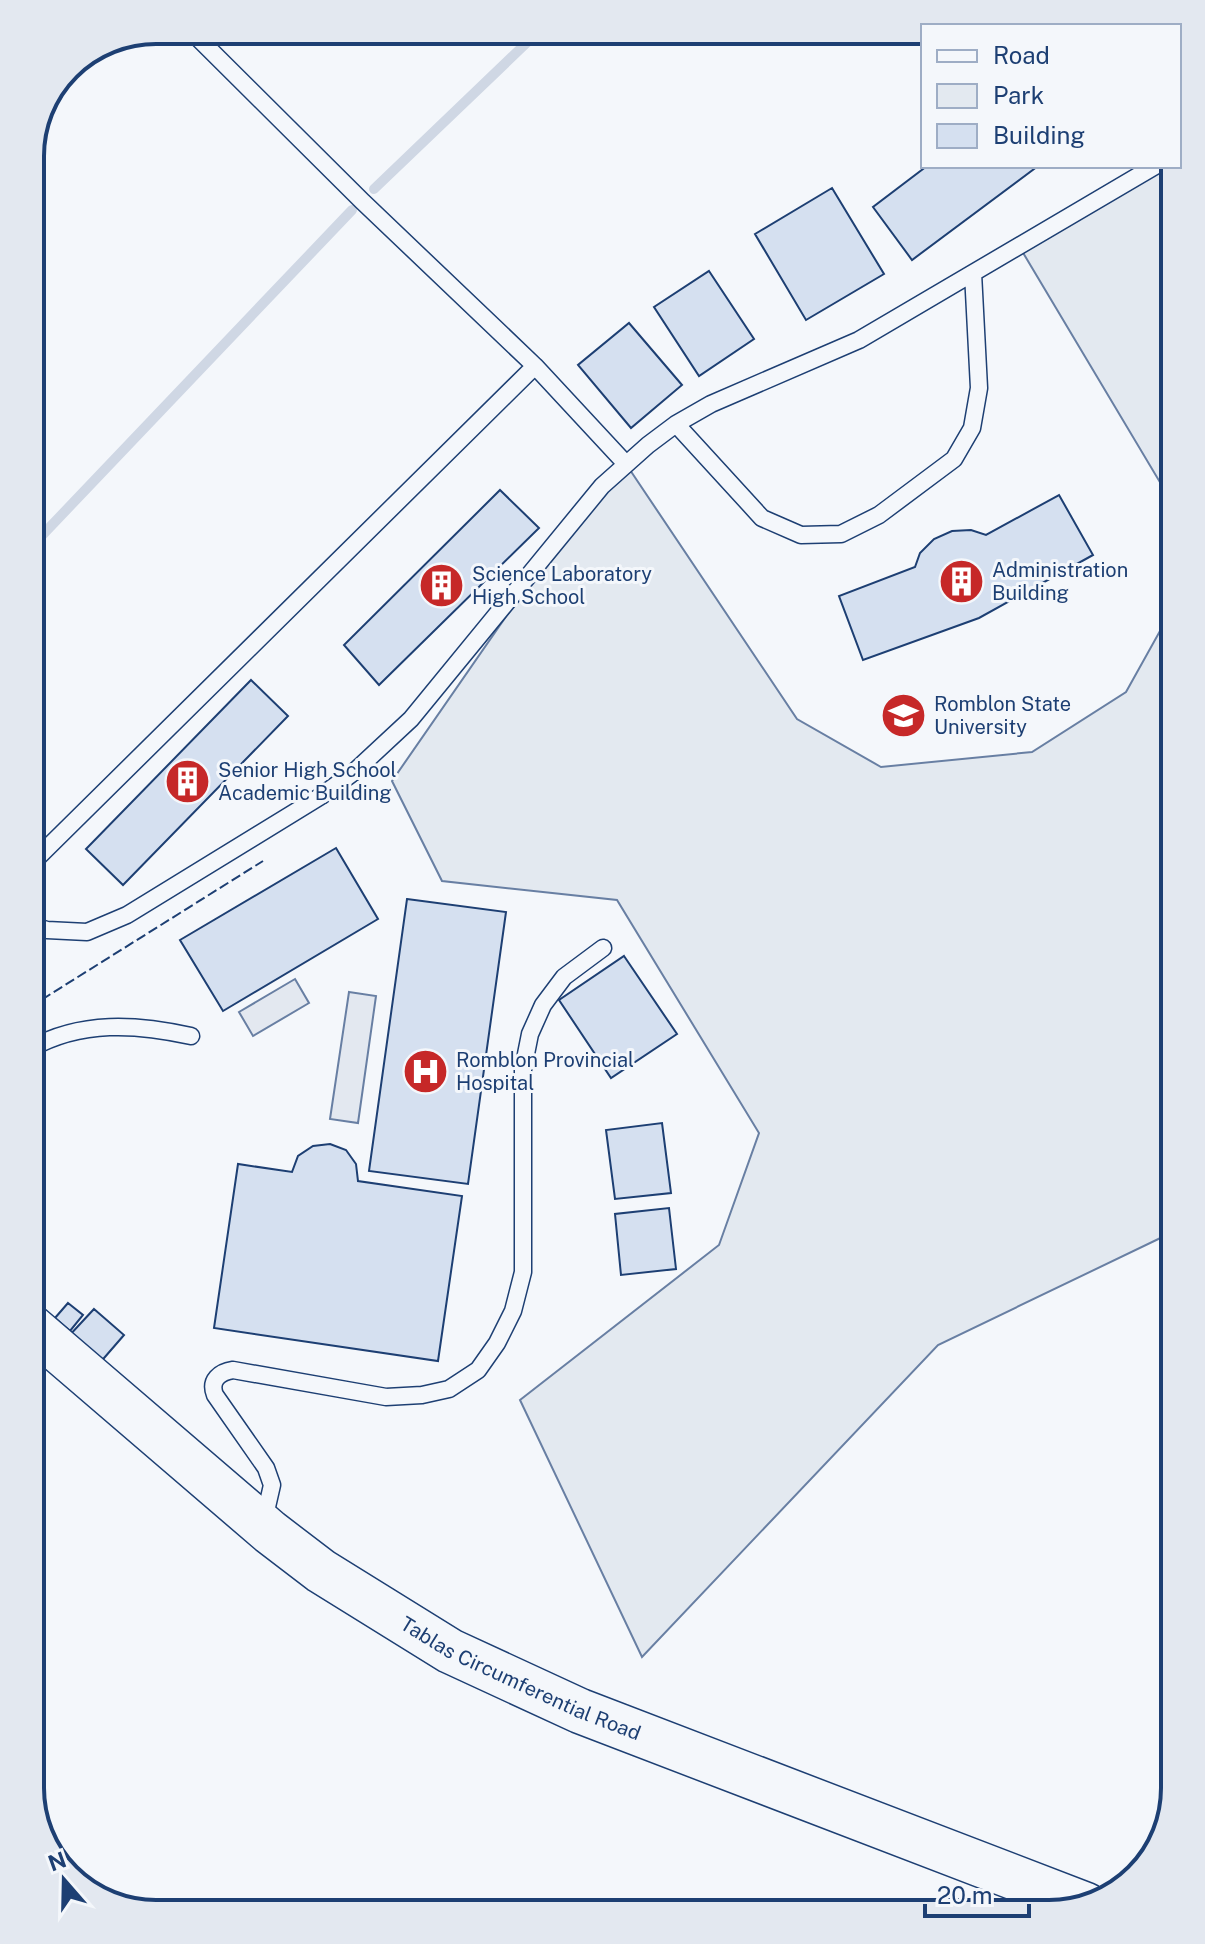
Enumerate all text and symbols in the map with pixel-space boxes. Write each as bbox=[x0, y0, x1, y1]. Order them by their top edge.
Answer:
legend bbox=[921, 24, 1181, 168]
text: Road bbox=[993, 41, 1050, 69]
text: Park bbox=[993, 81, 1044, 109]
text: Building bbox=[993, 121, 1085, 149]
building icon: Administration Building bbox=[937, 558, 985, 606]
place label: Administration Building bbox=[992, 558, 1128, 605]
building icon: Science Laboratory High School bbox=[417, 562, 465, 610]
place label: Science Laboratory High School bbox=[472, 562, 652, 609]
school or university icon: Romblon State University bbox=[879, 691, 927, 739]
place label: Romblon State University bbox=[934, 692, 1071, 739]
building icon: Senior High School Academic Building bbox=[163, 758, 211, 806]
place label: Senior High School Academic Building bbox=[218, 758, 397, 805]
hospital icon: Romblon Provincial Hospital bbox=[401, 1048, 449, 1096]
place label: Romblon Provincial Hospital bbox=[456, 1048, 634, 1095]
street label: Tablas Circumferential Road bbox=[396, 1611, 644, 1745]
north arrow bbox=[24, 1840, 104, 1920]
text: N bbox=[45, 1846, 70, 1876]
scale bar bbox=[925, 1868, 1029, 1918]
text: 20 m bbox=[937, 1881, 993, 1909]

